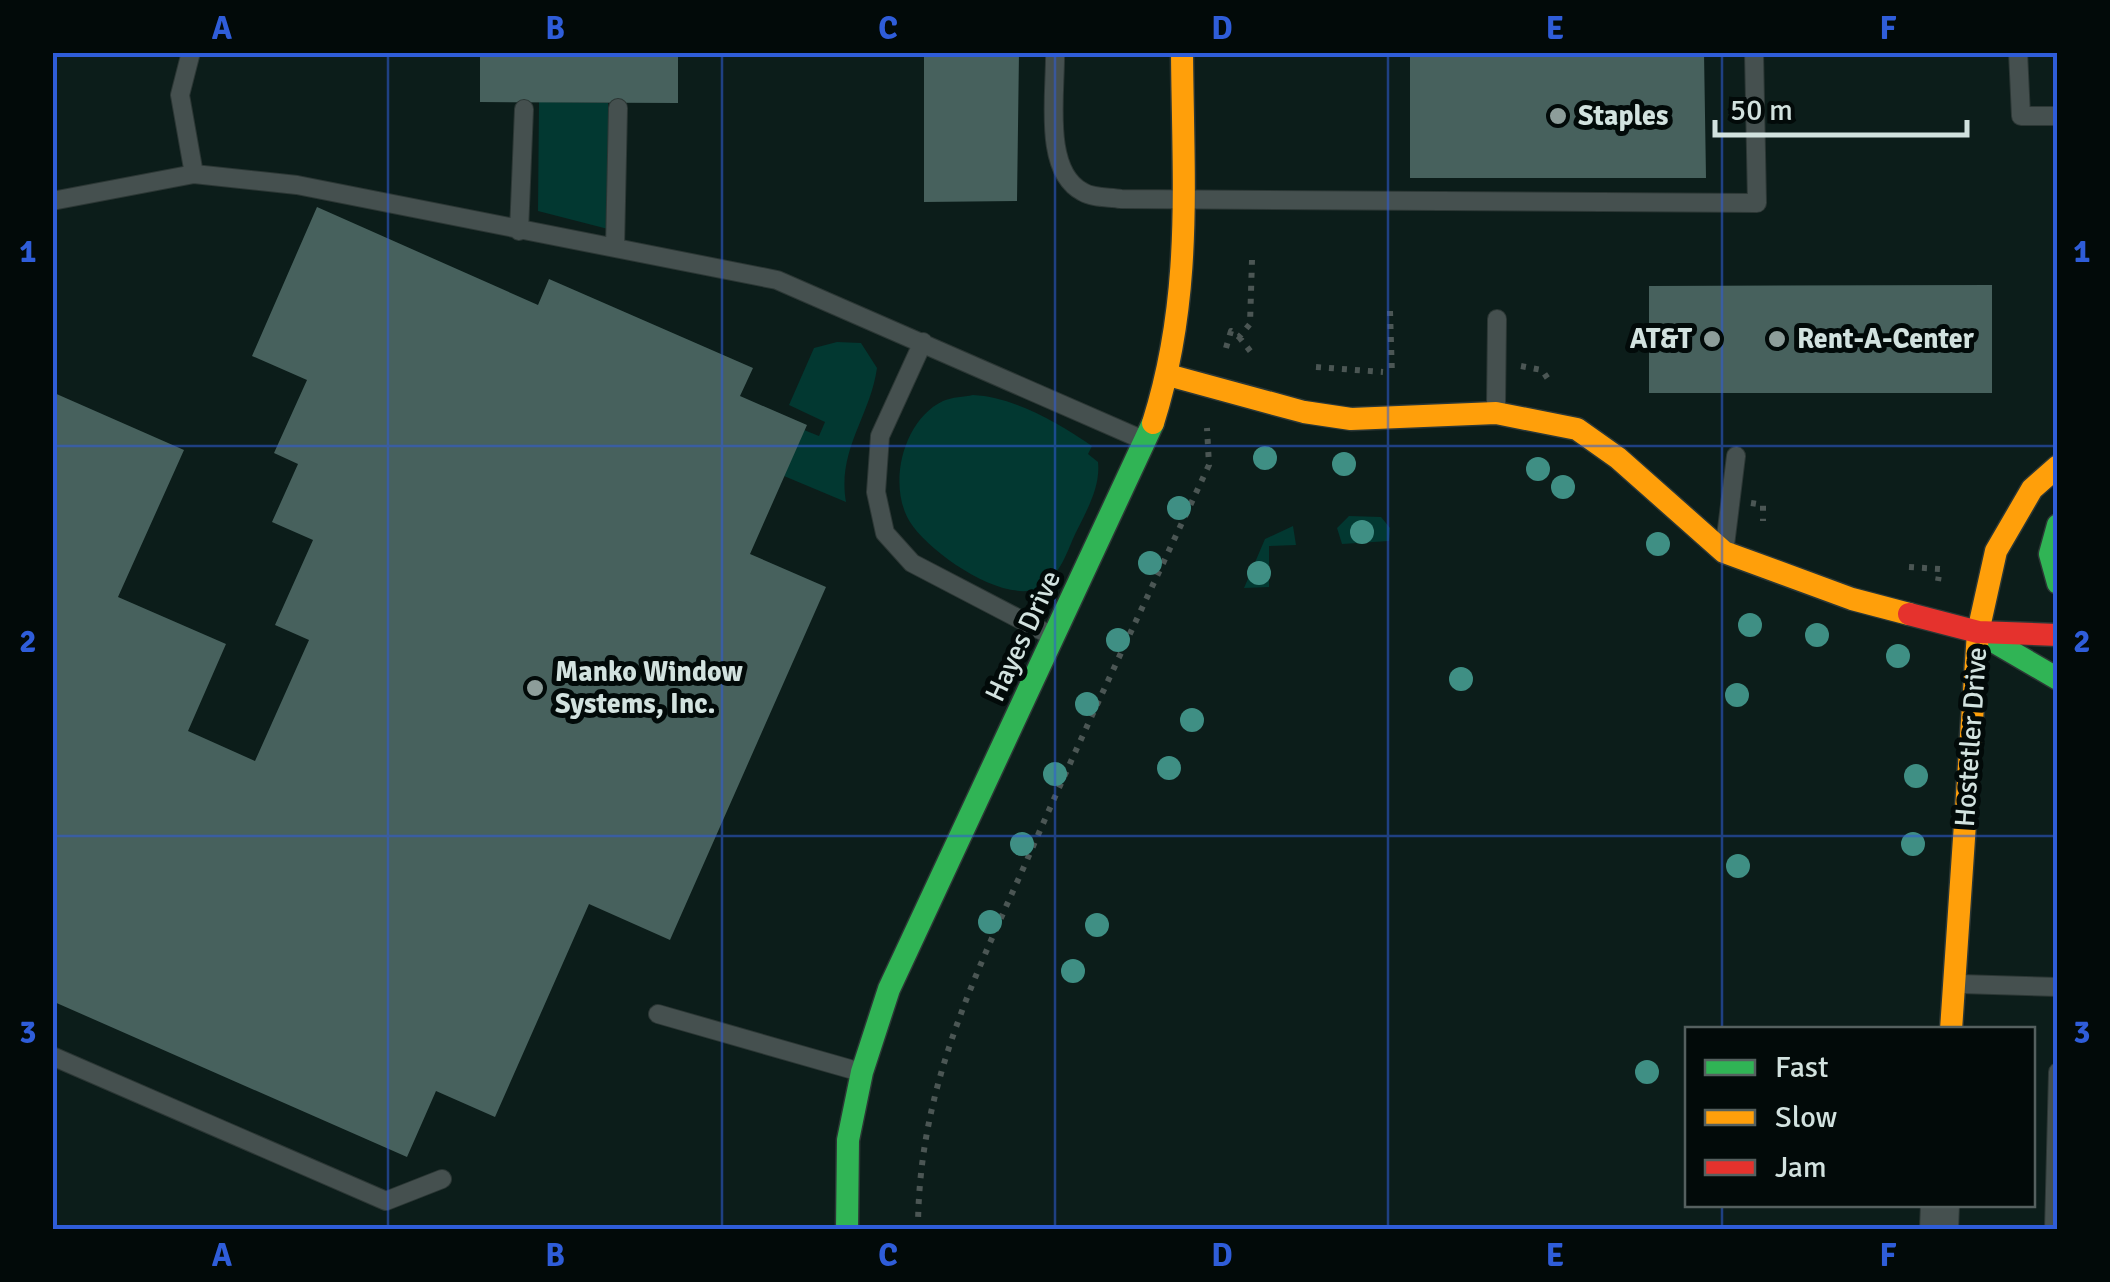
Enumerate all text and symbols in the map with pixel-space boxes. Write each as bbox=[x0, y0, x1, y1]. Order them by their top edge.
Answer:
text: A bbox=[212, 9, 233, 48]
text: B bbox=[545, 9, 565, 48]
text: C bbox=[878, 9, 898, 48]
text: D bbox=[1211, 9, 1233, 48]
text: E bbox=[1546, 9, 1564, 48]
text: F bbox=[1879, 9, 1897, 48]
scale bar bbox=[1715, 75, 1968, 137]
text: 50 m bbox=[1730, 92, 1793, 129]
place label: Staples bbox=[1578, 99, 1668, 133]
marker: Staples bbox=[1547, 105, 1569, 127]
text: 1 bbox=[19, 232, 37, 271]
text: 1 bbox=[2073, 232, 2091, 271]
place label: AT&T bbox=[1630, 322, 1693, 356]
place label: Rent-A-Center bbox=[1797, 322, 1975, 356]
marker: AT&T bbox=[1701, 328, 1723, 350]
marker: Rent-A-Center bbox=[1766, 328, 1788, 350]
street label: Hayes Drive bbox=[978, 565, 1068, 707]
text: 2 bbox=[19, 622, 37, 661]
text: 2 bbox=[2073, 622, 2091, 661]
street label: Hostetler Drive bbox=[1948, 646, 1994, 828]
place label: Manko Window Systems, Inc. bbox=[555, 655, 744, 721]
marker: Manko Window Systems, Inc. bbox=[524, 677, 546, 699]
text: 3 bbox=[19, 1013, 37, 1052]
text: 3 bbox=[2073, 1013, 2091, 1052]
legend bbox=[1685, 1027, 2035, 1207]
text: Fast bbox=[1775, 1049, 1828, 1086]
text: Slow bbox=[1775, 1099, 1837, 1136]
text: Jam bbox=[1775, 1149, 1827, 1186]
text: A bbox=[212, 1236, 233, 1275]
text: B bbox=[545, 1236, 565, 1275]
text: C bbox=[878, 1236, 898, 1275]
text: D bbox=[1211, 1236, 1233, 1275]
text: E bbox=[1546, 1236, 1564, 1275]
text: F bbox=[1879, 1236, 1897, 1275]

